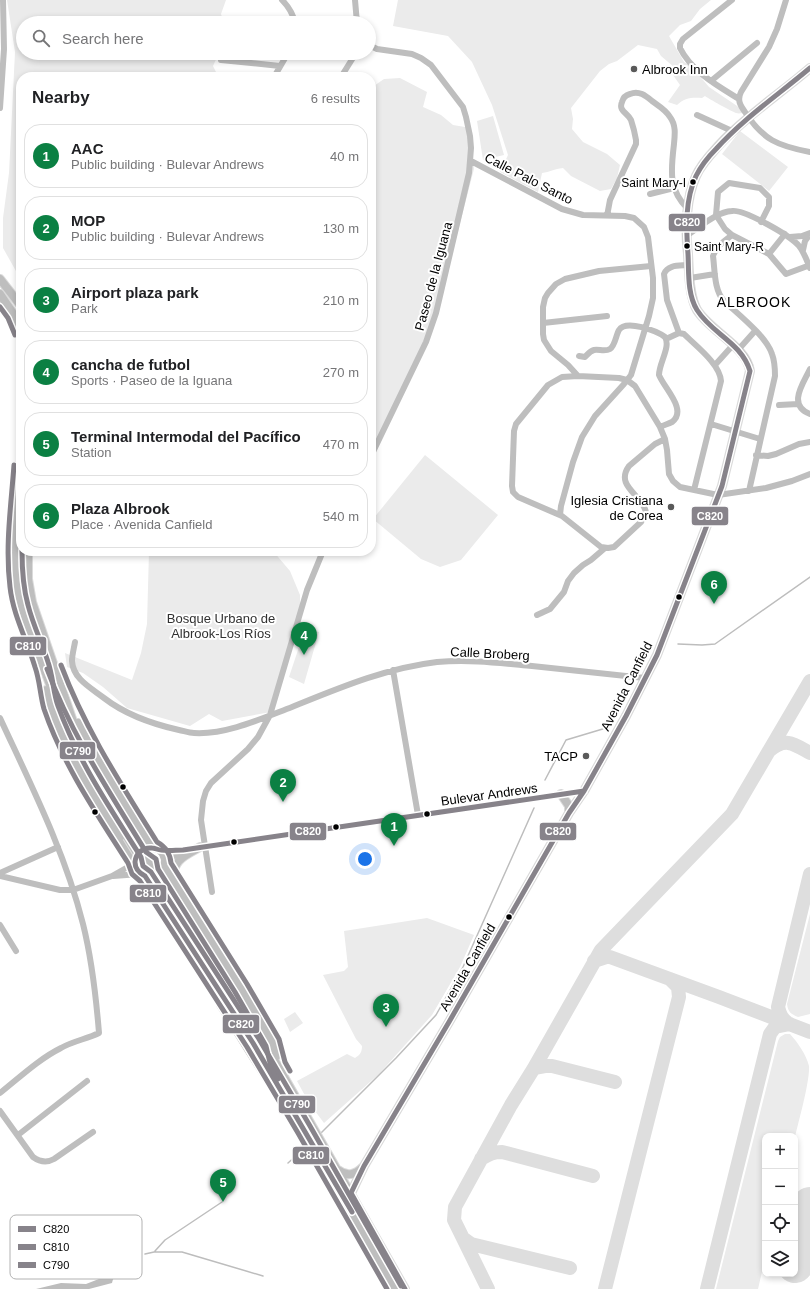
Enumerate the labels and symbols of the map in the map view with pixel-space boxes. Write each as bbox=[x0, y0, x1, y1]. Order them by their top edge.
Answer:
place label: Albrook Inn bbox=[642, 62, 708, 77]
marker: Albrook Inn bbox=[629, 64, 639, 74]
street label: Calle Palo Santo bbox=[482, 150, 575, 207]
place label: Saint Mary-I bbox=[621, 176, 686, 190]
marker: Saint Mary-I bbox=[688, 177, 698, 187]
line badge: C820 bbox=[668, 213, 706, 232]
text: C820 bbox=[674, 216, 700, 228]
street label: Paseo de la Iguana bbox=[412, 219, 455, 332]
place label: Saint Mary-R bbox=[694, 240, 764, 254]
marker: Saint Mary-R bbox=[682, 241, 692, 251]
district label: ALBROOK bbox=[717, 294, 791, 310]
place label: Iglesia Cristiana de Corea bbox=[571, 493, 664, 523]
marker: Iglesia Cristiana de Corea bbox=[666, 502, 676, 512]
line badge: C820 bbox=[691, 506, 729, 526]
text: C820 bbox=[697, 510, 723, 522]
pin: 6 bbox=[701, 571, 727, 604]
unlabelled marker bbox=[674, 592, 684, 602]
park label: Bosque Urbano de Albrook-Los Ríos bbox=[167, 611, 275, 641]
pin: 4 bbox=[291, 622, 317, 655]
line badge: C810 bbox=[9, 636, 47, 656]
street label: Avenida Canfield bbox=[598, 639, 655, 733]
text: C810 bbox=[15, 640, 41, 652]
street label: Calle Broberg bbox=[450, 644, 530, 663]
line badge: C790 bbox=[59, 741, 96, 760]
text: C790 bbox=[65, 745, 91, 757]
place label: TACP bbox=[544, 749, 578, 764]
marker: TACP bbox=[581, 751, 591, 761]
pin: 2 bbox=[270, 769, 296, 802]
street label: Bulevar Andrews bbox=[440, 780, 539, 809]
unlabelled marker bbox=[118, 782, 128, 792]
unlabelled marker bbox=[90, 807, 100, 817]
unlabelled marker bbox=[422, 809, 432, 819]
pin: 1 bbox=[381, 813, 407, 846]
line badge: C820 bbox=[289, 822, 327, 841]
unlabelled marker bbox=[331, 822, 341, 832]
line badge: C820 bbox=[539, 822, 577, 841]
text: C820 bbox=[295, 825, 321, 837]
text: C820 bbox=[545, 825, 571, 837]
unlabelled marker bbox=[229, 837, 239, 847]
your location bbox=[355, 849, 375, 869]
line badge: C810 bbox=[129, 884, 167, 903]
text: C810 bbox=[135, 887, 161, 899]
unlabelled marker bbox=[504, 912, 514, 922]
street label: Avenida Canfield bbox=[436, 921, 498, 1013]
pin: 3 bbox=[373, 994, 399, 1027]
line badge: C820 bbox=[222, 1014, 260, 1034]
text: C820 bbox=[228, 1018, 254, 1030]
line badge: C790 bbox=[278, 1095, 316, 1114]
text: C790 bbox=[284, 1098, 310, 1110]
line badge: C810 bbox=[292, 1146, 330, 1165]
text: C810 bbox=[298, 1149, 324, 1161]
pin: 5 bbox=[210, 1169, 236, 1202]
legend bbox=[10, 1215, 142, 1279]
text: C820 bbox=[43, 1223, 69, 1235]
text: C810 bbox=[43, 1241, 69, 1253]
text: C790 bbox=[43, 1259, 69, 1271]

